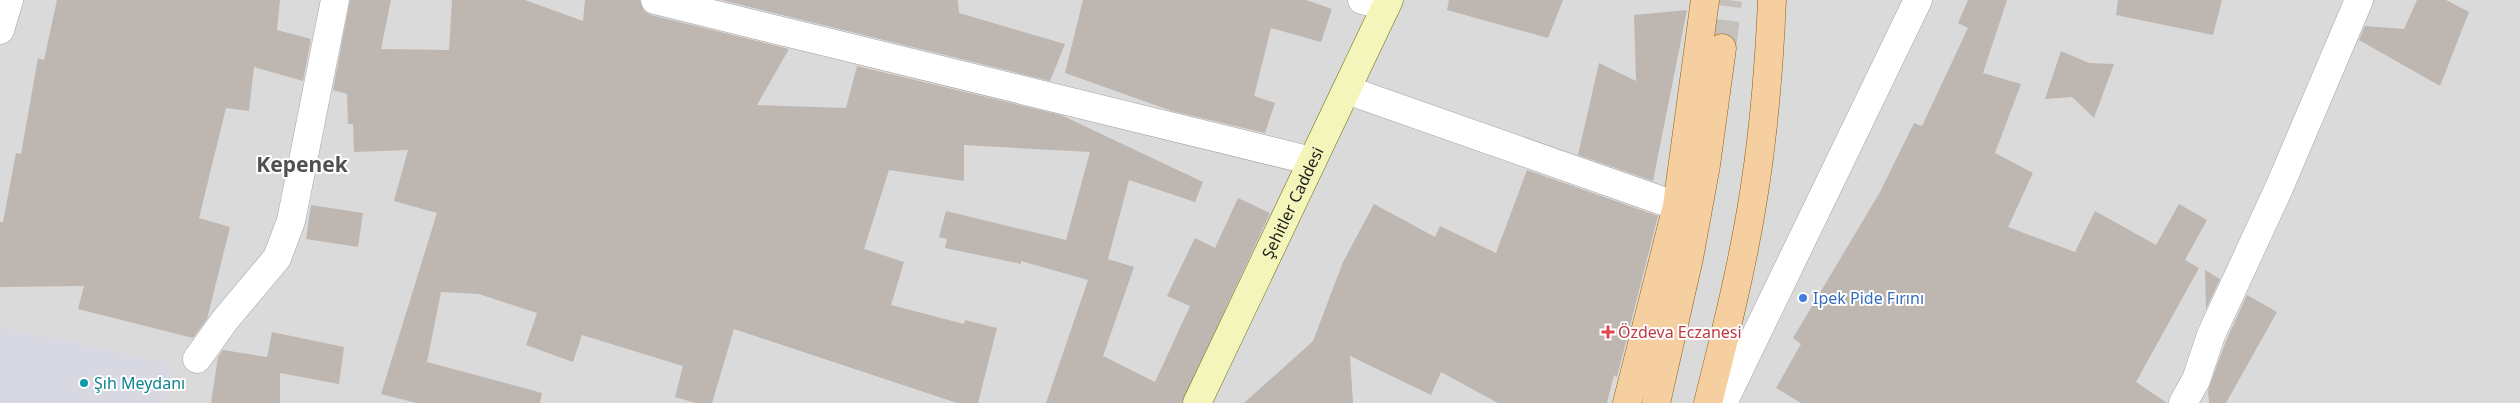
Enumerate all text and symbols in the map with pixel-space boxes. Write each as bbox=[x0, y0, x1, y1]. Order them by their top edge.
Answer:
street label: Şehitler Caddesi bbox=[1256, 143, 1328, 262]
district label: Kepenek bbox=[256, 150, 349, 178]
place label: Ipek Pide Fırını bbox=[1813, 287, 1924, 309]
marker: Ipek Pide Fırını bbox=[1797, 292, 1809, 304]
place label: Özdeva Eczanesi bbox=[1618, 321, 1742, 343]
marker: Özdeva Eczanesi bbox=[1602, 326, 1614, 338]
place label: Şıh Meydanı bbox=[94, 372, 185, 394]
marker: Şıh Meydanı bbox=[78, 377, 90, 389]

